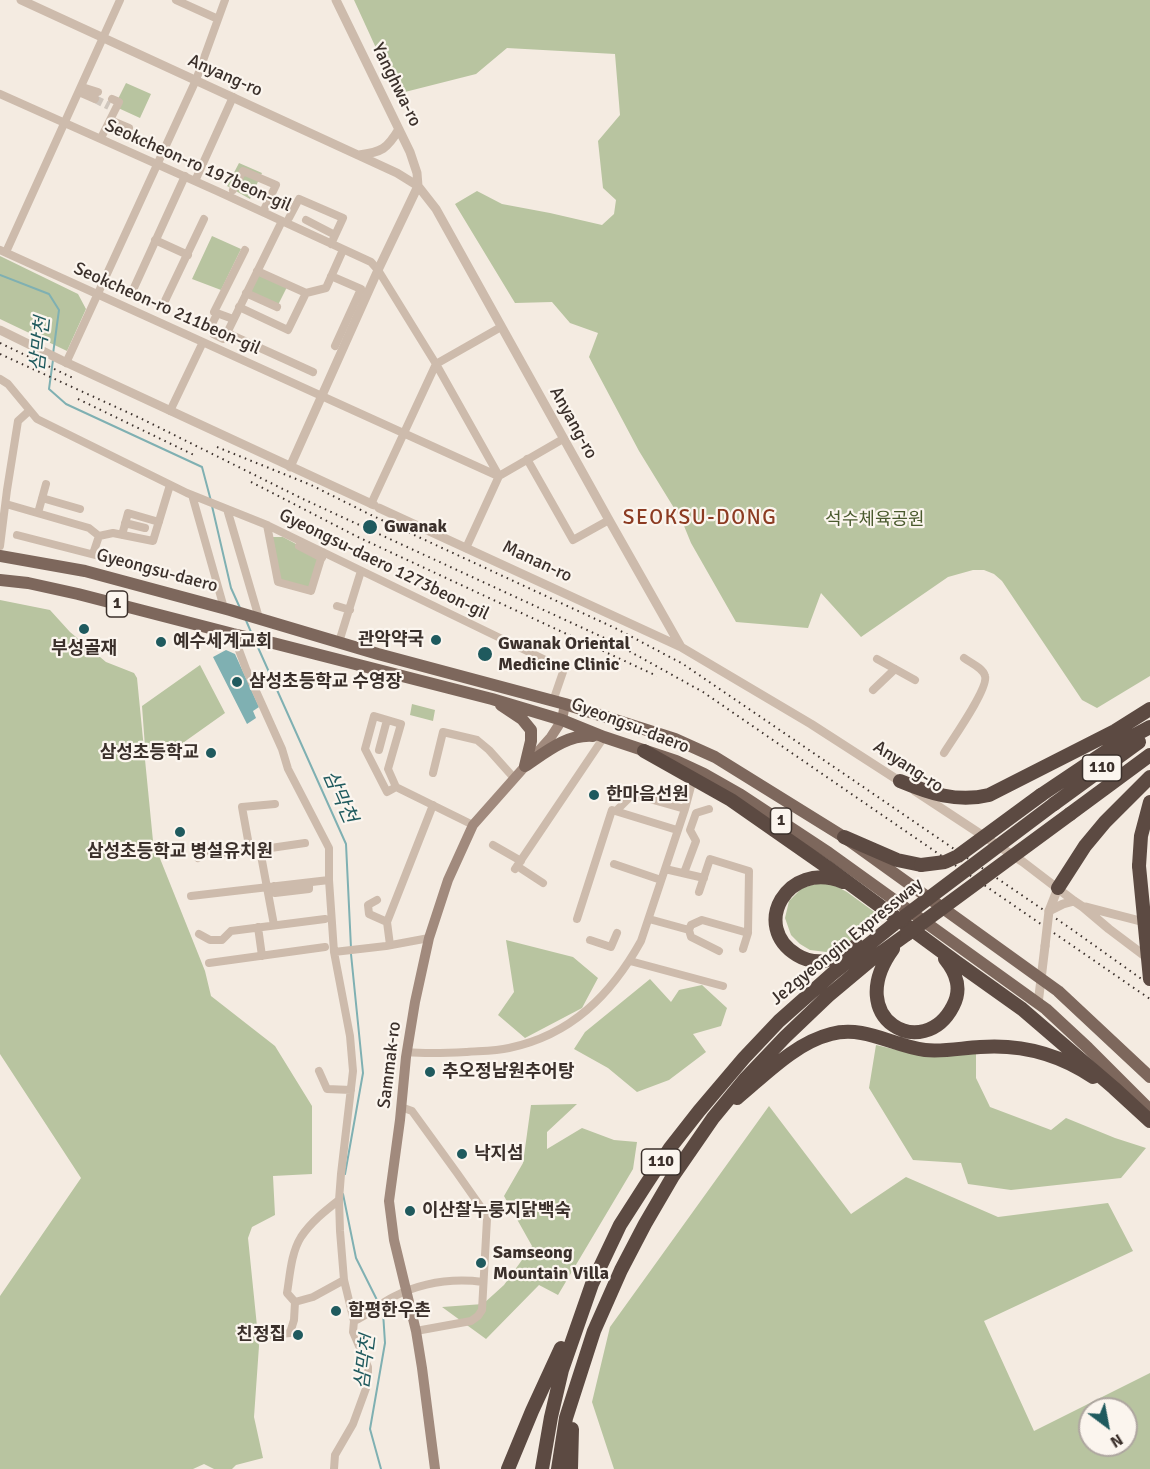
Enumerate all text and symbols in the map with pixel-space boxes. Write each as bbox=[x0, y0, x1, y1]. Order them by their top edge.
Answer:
street label: Yanghwa-ro bbox=[367, 40, 425, 130]
street label: Anyang-ro bbox=[184, 50, 266, 102]
street label: Seokcheon-ro 197beon-gil bbox=[101, 115, 295, 217]
street label: Seokcheon-ro 211beon-gil bbox=[70, 258, 264, 360]
water label: 삼막천 bbox=[26, 315, 56, 373]
street label: Anyang-ro bbox=[544, 383, 602, 463]
street label: Gyeongsu-daero 1273beon-gil bbox=[275, 505, 493, 625]
district label: SEOKSU-DONG bbox=[623, 505, 777, 531]
park label: 석수체육공원 bbox=[825, 509, 925, 531]
place label: Gwanak bbox=[384, 516, 447, 538]
marker: Gwanak bbox=[361, 518, 379, 536]
street label: Manan-ro bbox=[499, 536, 575, 588]
street label: Gyeongsu-daero bbox=[94, 544, 220, 598]
road number: 1 bbox=[106, 591, 128, 617]
marker: 부성골재 bbox=[77, 622, 91, 636]
place label: 관악약국 bbox=[358, 629, 424, 651]
place label: 예수세계교회 bbox=[173, 631, 272, 653]
marker: 관악약국 bbox=[429, 633, 443, 647]
place label: Gwanak Oriental Medicine Clinic bbox=[498, 633, 630, 676]
marker: 예수세계교회 bbox=[154, 635, 168, 649]
place label: 부성골재 bbox=[51, 638, 117, 660]
marker: Gwanak Oriental Medicine Clinic bbox=[476, 645, 494, 663]
place label: 삼성초등학교 수영장 bbox=[249, 671, 402, 693]
marker: 삼성초등학교 수영장 bbox=[230, 675, 244, 689]
street label: Gyeongsu-daero bbox=[568, 694, 692, 758]
street label: Anyang-ro bbox=[869, 736, 947, 798]
place label: 삼성초등학교 bbox=[100, 742, 199, 764]
marker: 삼성초등학교 bbox=[204, 746, 218, 760]
road number: 110 bbox=[1082, 755, 1122, 781]
water label: 삼막천 bbox=[317, 767, 361, 827]
place label: 한마음선원 bbox=[606, 784, 689, 806]
marker: 한마음선원 bbox=[587, 788, 601, 802]
road number: 1 bbox=[770, 808, 792, 834]
marker: 삼성초등학교 병설유치원 bbox=[173, 825, 187, 839]
place label: 삼성초등학교 병설유치원 bbox=[87, 841, 273, 863]
street label: Je2gyeongin Expressway bbox=[766, 874, 928, 1010]
street label: Sammak-ro bbox=[374, 1020, 406, 1110]
place label: 추오정남원추어탕 bbox=[442, 1061, 574, 1083]
marker: 추오정남원추어탕 bbox=[423, 1065, 437, 1079]
place label: 낙지섬 bbox=[474, 1143, 524, 1165]
marker: 낙지섬 bbox=[455, 1147, 469, 1161]
road number: 110 bbox=[642, 1149, 680, 1175]
place label: 이산찰누룽지닭백숙 bbox=[422, 1200, 571, 1222]
marker: 이산찰누룽지닭백숙 bbox=[403, 1204, 417, 1218]
place label: Samseong Mountain Villa bbox=[493, 1242, 609, 1284]
marker: Samseong Mountain Villa bbox=[474, 1256, 488, 1270]
place label: 함평한우촌 bbox=[348, 1300, 431, 1322]
marker: 함평한우촌 bbox=[329, 1304, 343, 1318]
place label: 친정집 bbox=[236, 1324, 286, 1346]
marker: 친정집 bbox=[291, 1328, 305, 1342]
water label: 삼막천 bbox=[351, 1333, 381, 1391]
north arrow bbox=[1078, 1397, 1138, 1457]
text: N bbox=[1106, 1429, 1127, 1452]

